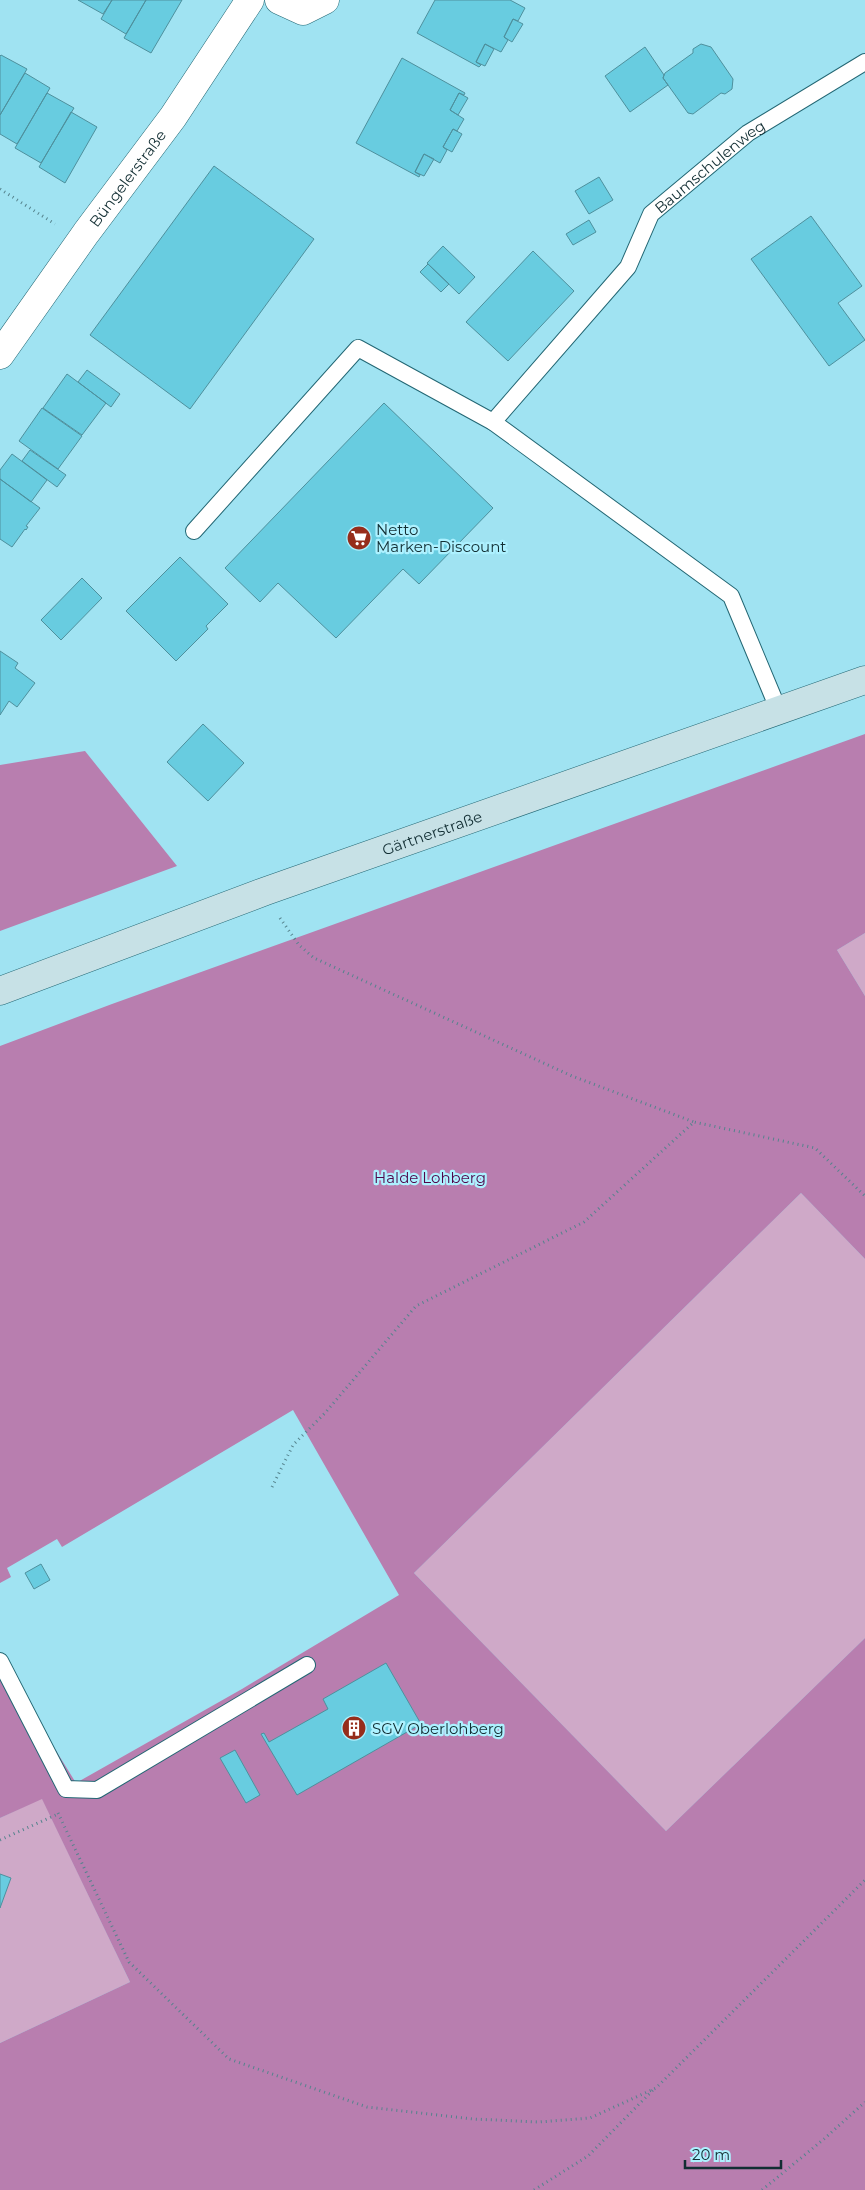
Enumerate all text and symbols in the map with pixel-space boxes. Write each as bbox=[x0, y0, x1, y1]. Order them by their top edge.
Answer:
street label: Baumschulenweg bbox=[650, 116, 768, 217]
street label: Büngelerstraße bbox=[85, 126, 170, 230]
place label: Netto Marken-Discount bbox=[376, 520, 506, 556]
supermarket icon: Netto Marken-Discount bbox=[346, 525, 372, 551]
street label: Gärtnerstraße bbox=[379, 806, 484, 859]
park label: Halde Lohberg bbox=[374, 1168, 486, 1187]
building icon: SGV Oberlohberg bbox=[341, 1715, 367, 1741]
place label: SGV Oberlohberg bbox=[372, 1719, 504, 1738]
scale bar bbox=[685, 2138, 781, 2170]
text: 20 m bbox=[692, 2145, 730, 2164]

